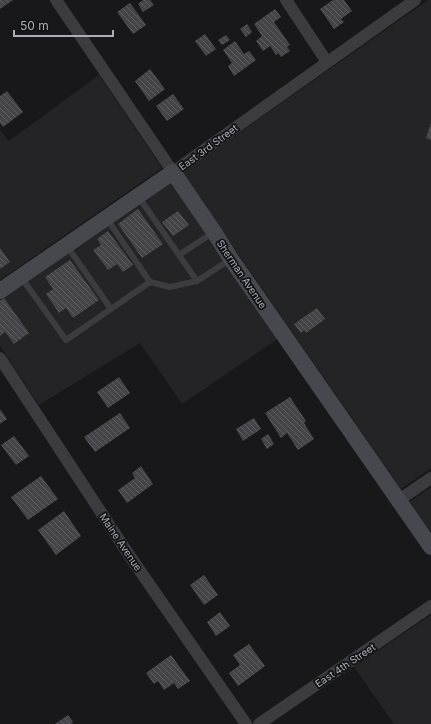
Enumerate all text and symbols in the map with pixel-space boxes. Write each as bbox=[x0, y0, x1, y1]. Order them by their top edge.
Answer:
scale bar bbox=[14, 12, 113, 38]
text: 50 m bbox=[20, 18, 49, 33]
street label: East 3rd Street bbox=[176, 121, 240, 172]
street label: Sherman Avenue bbox=[215, 237, 270, 311]
street label: Maine Avenue bbox=[97, 511, 145, 573]
street label: East 4th Street bbox=[313, 640, 378, 689]

